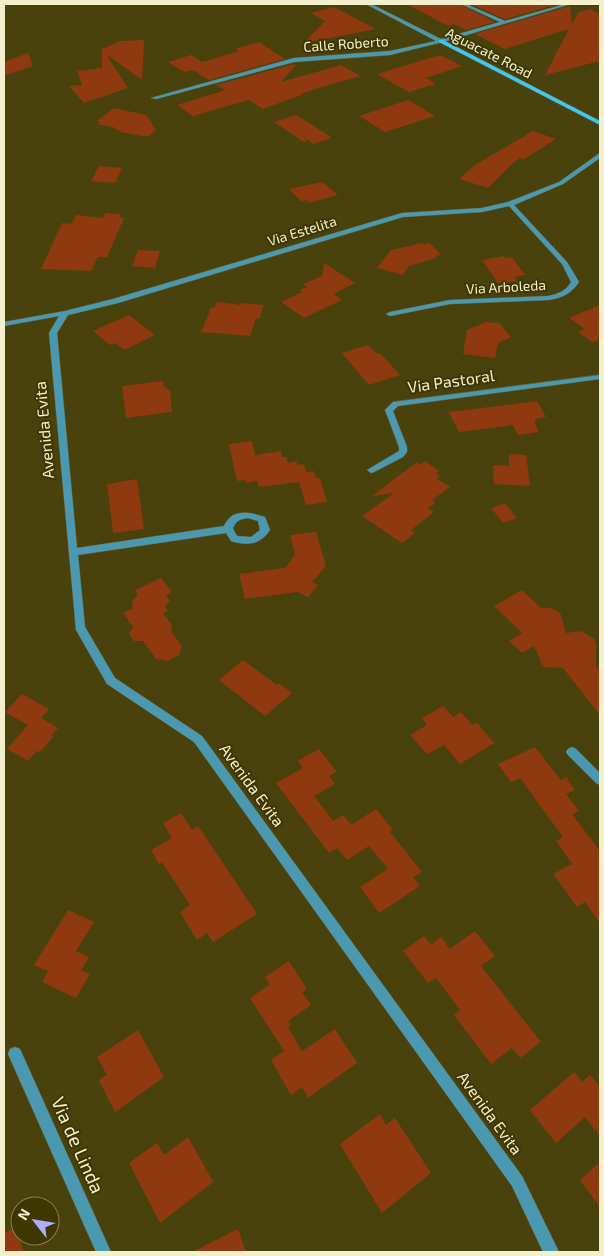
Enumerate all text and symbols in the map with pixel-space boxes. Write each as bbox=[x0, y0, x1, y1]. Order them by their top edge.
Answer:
street label: Aguacate Road bbox=[443, 23, 535, 82]
street label: Calle Roberto bbox=[303, 32, 389, 55]
street label: Via Estelita bbox=[265, 212, 338, 249]
street label: Via Arboleda bbox=[466, 276, 546, 297]
street label: Via Pastoral bbox=[406, 365, 496, 396]
street label: Avenida Evita bbox=[30, 381, 57, 480]
street label: Avenida Evita bbox=[216, 740, 289, 830]
street label: Avenida Evita bbox=[454, 1068, 527, 1158]
street label: Via de Linda bbox=[47, 1093, 110, 1197]
north arrow bbox=[10, 1196, 60, 1246]
text: N bbox=[14, 1205, 33, 1223]

